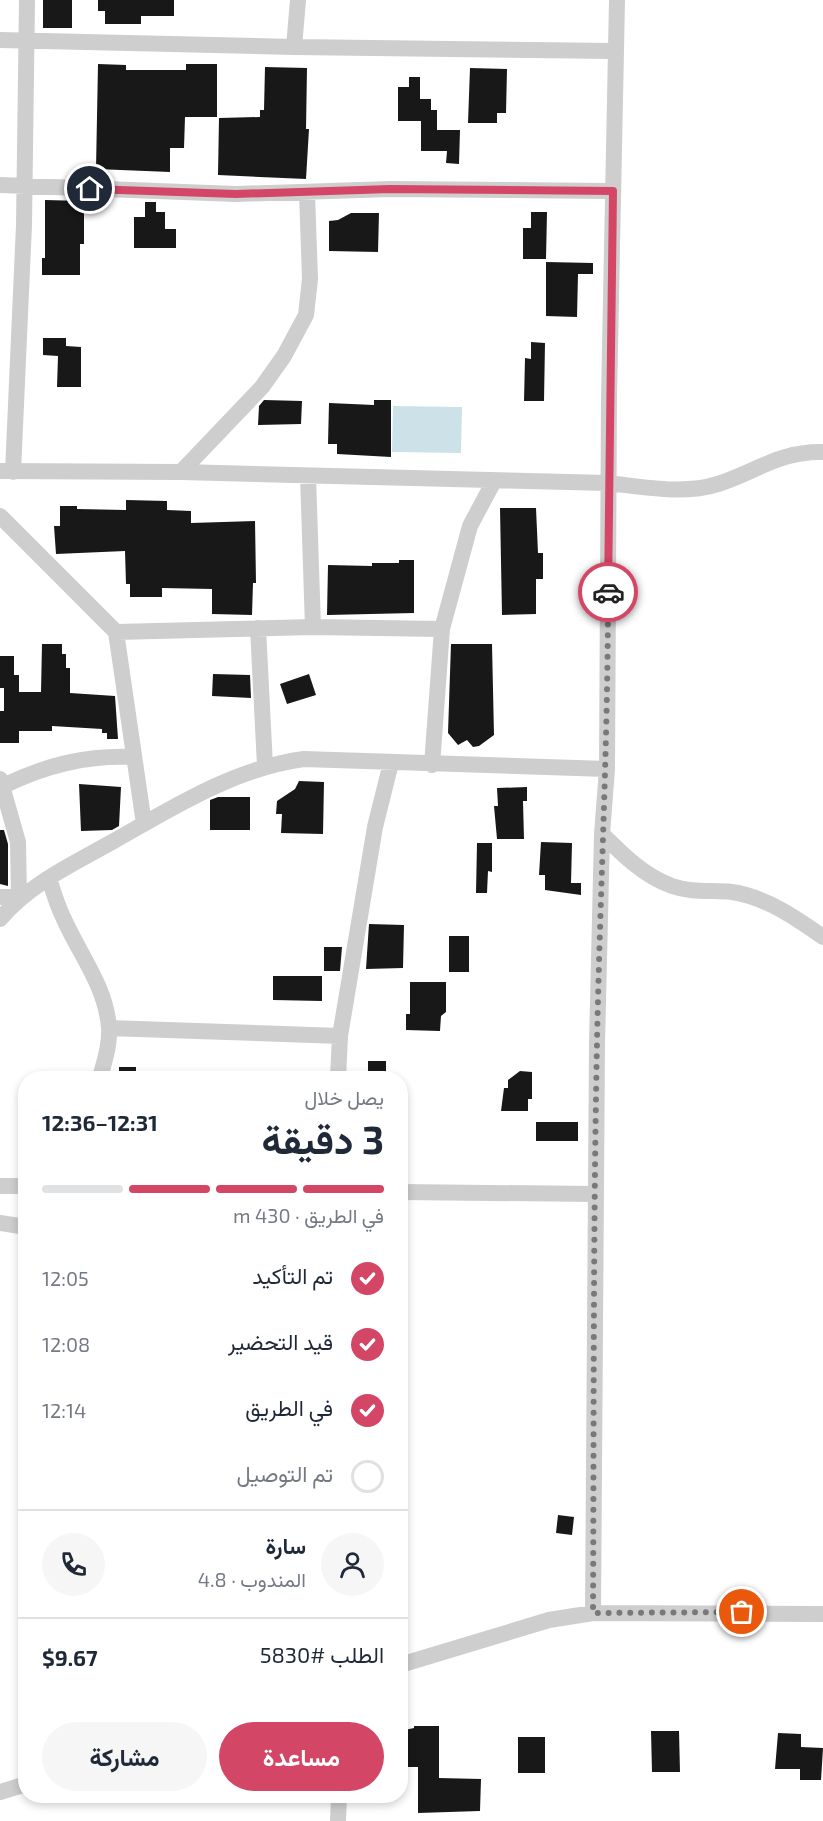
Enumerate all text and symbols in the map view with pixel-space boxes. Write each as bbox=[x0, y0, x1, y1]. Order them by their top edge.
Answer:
pin bbox=[64, 163, 115, 214]
icon: home bbox=[73, 172, 106, 205]
courier bbox=[578, 562, 638, 622]
icon: car bbox=[592, 576, 625, 609]
text: يصل خلال bbox=[304, 1085, 384, 1109]
text: 12:31–12:36 bbox=[42, 1109, 158, 1135]
text: 3 دقيقة bbox=[261, 1115, 384, 1162]
text: في الطريق · 430 m bbox=[233, 1203, 384, 1227]
text: تم التأكيد bbox=[252, 1262, 333, 1288]
icon: check bbox=[351, 1262, 384, 1295]
text: 12:05 bbox=[42, 1266, 89, 1290]
text: قيد التحضير bbox=[228, 1328, 333, 1354]
icon: check bbox=[351, 1328, 384, 1361]
text: 12:08 bbox=[42, 1332, 90, 1356]
text: في الطريق bbox=[245, 1394, 333, 1420]
icon: check bbox=[351, 1394, 384, 1427]
text: 12:14 bbox=[42, 1398, 86, 1422]
text: تم التوصيل bbox=[236, 1460, 333, 1486]
text: سارة bbox=[265, 1532, 306, 1558]
button: phone bbox=[42, 1533, 105, 1596]
button: person bbox=[321, 1533, 384, 1596]
text: المندوب · 4.8 bbox=[198, 1567, 306, 1591]
pin bbox=[716, 1586, 767, 1637]
icon: bag bbox=[725, 1595, 758, 1628]
text: الطلب #5830 bbox=[260, 1641, 384, 1667]
text: $9.67 bbox=[42, 1644, 98, 1670]
button: مشاركة bbox=[42, 1722, 207, 1791]
button: مساعدة bbox=[219, 1722, 384, 1791]

